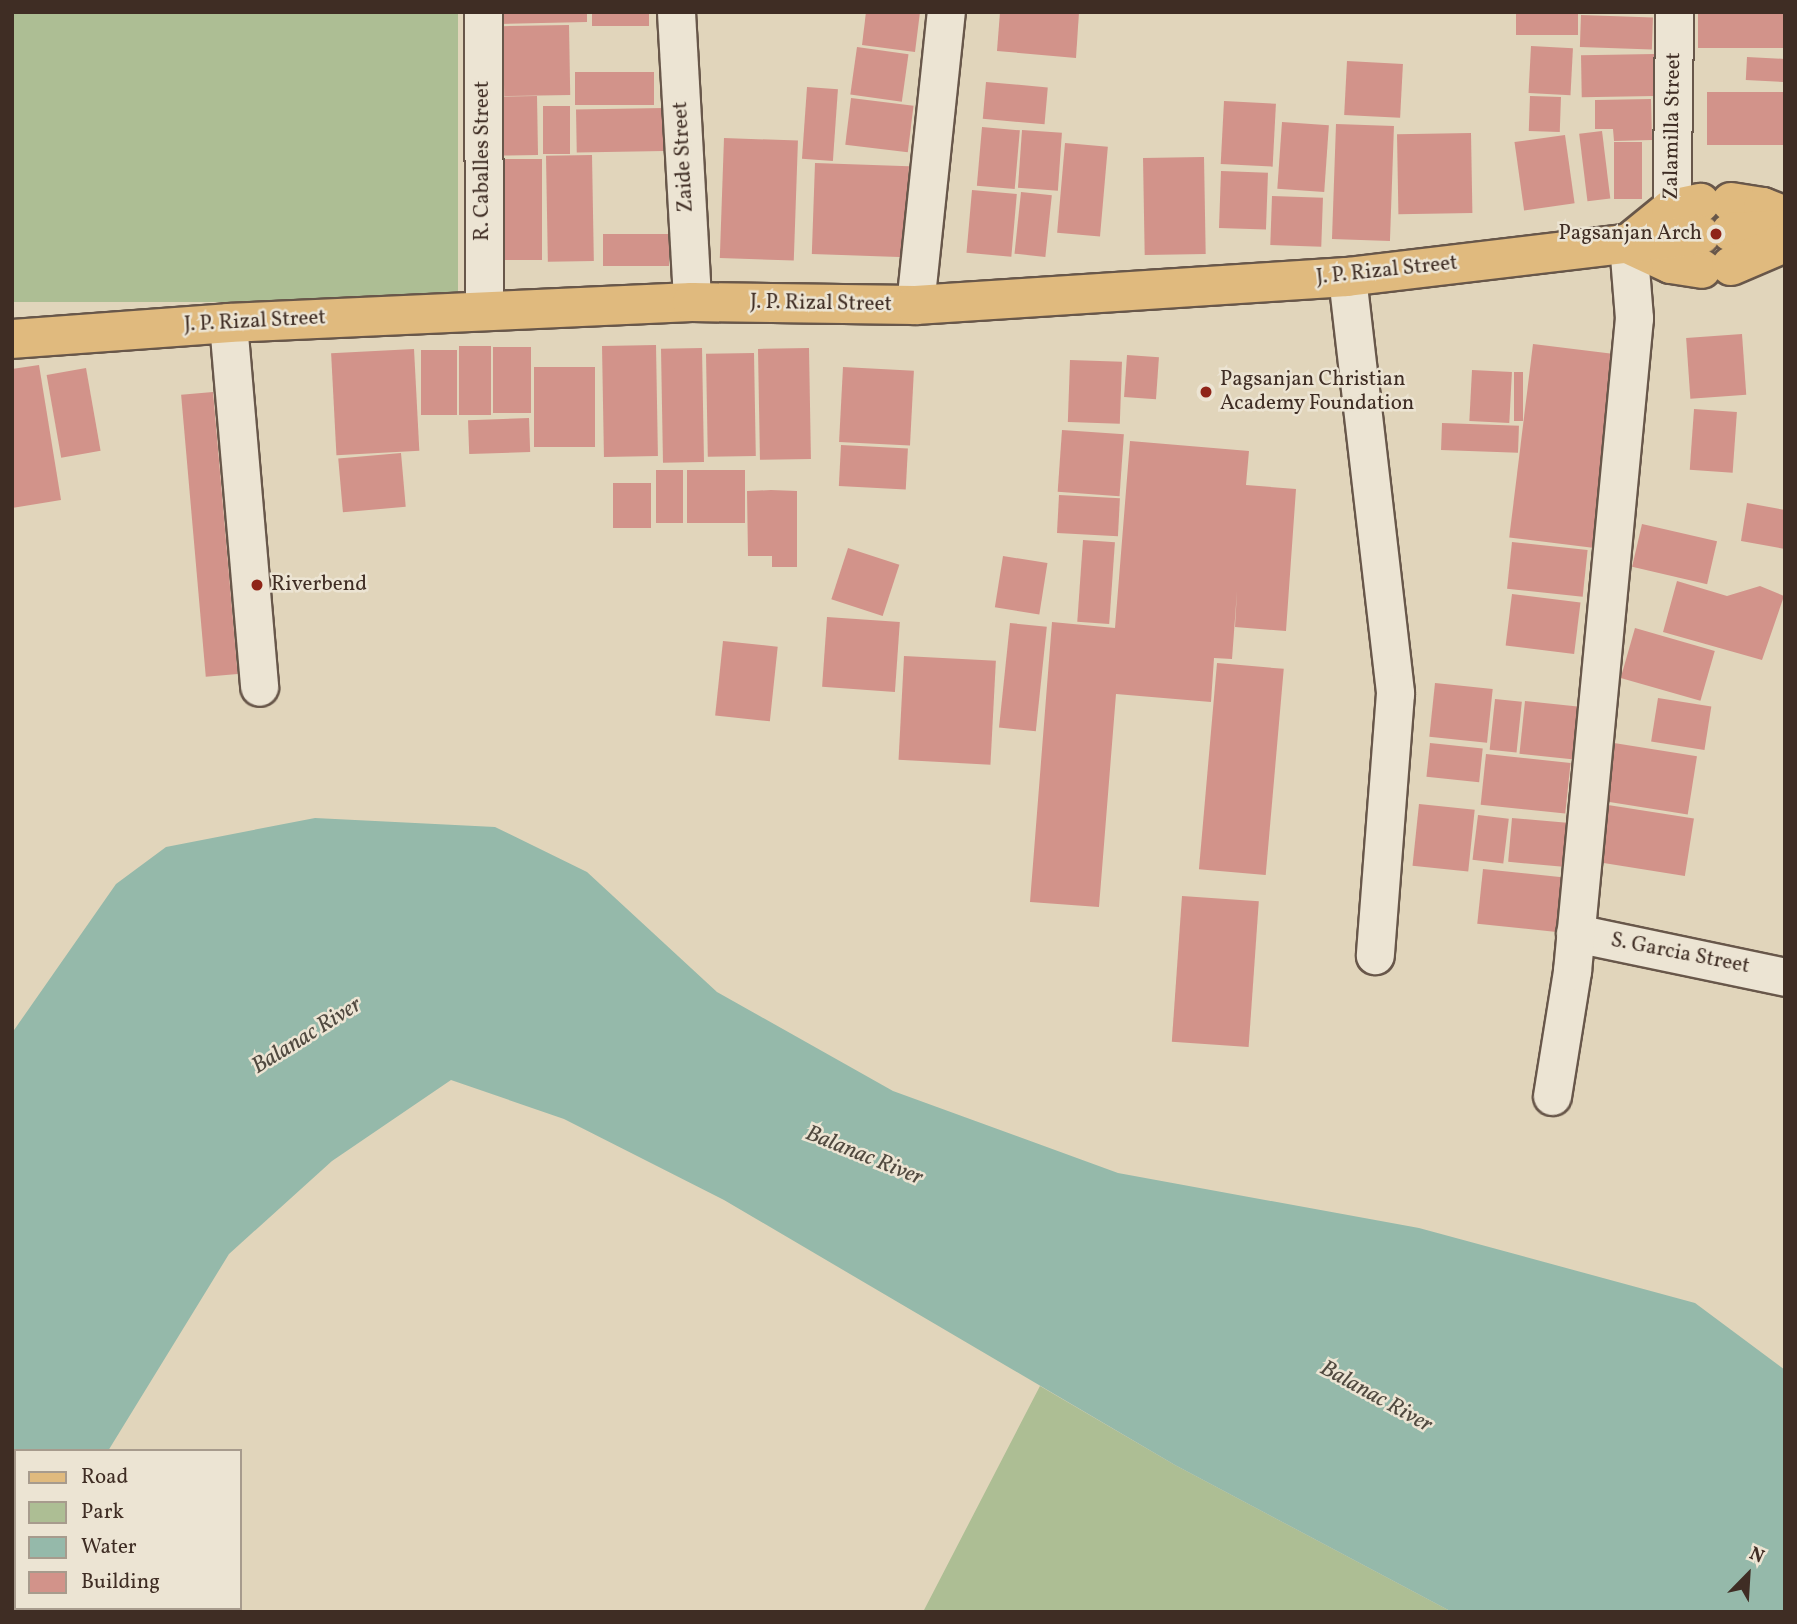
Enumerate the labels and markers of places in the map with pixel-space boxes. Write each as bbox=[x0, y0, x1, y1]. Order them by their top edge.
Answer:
place label: Pagsanjan Arch bbox=[1559, 221, 1702, 247]
marker: Pagsanjan Arch bbox=[1708, 226, 1724, 242]
place label: Pagsanjan Christian Academy Foundation bbox=[1220, 367, 1415, 417]
marker: Pagsanjan Christian Academy Foundation bbox=[1198, 384, 1214, 400]
place label: Riverbend bbox=[271, 572, 367, 598]
marker: Riverbend bbox=[249, 577, 265, 593]

